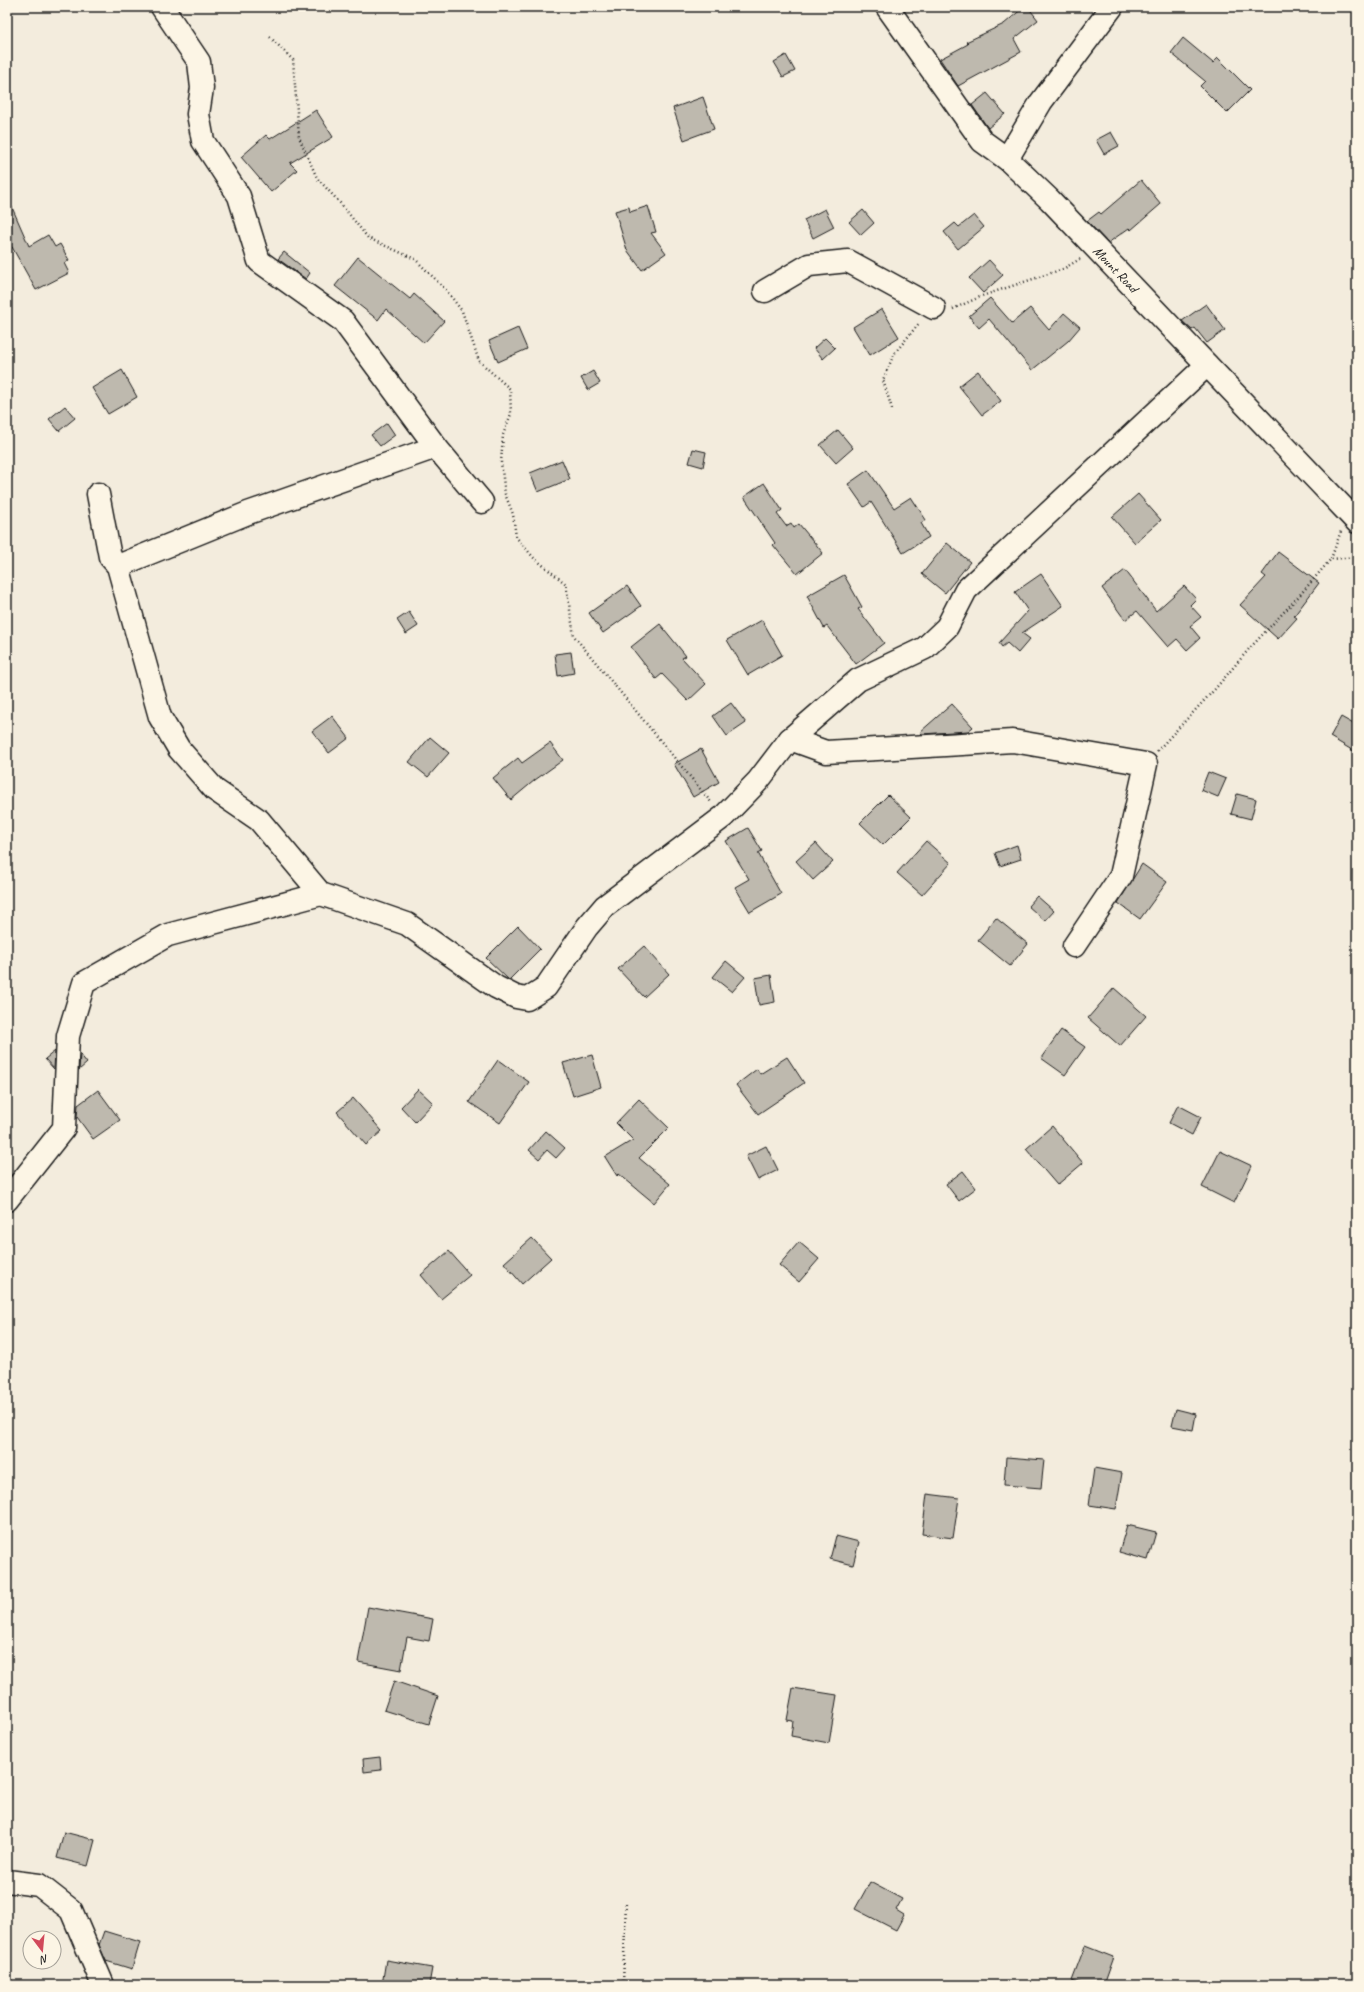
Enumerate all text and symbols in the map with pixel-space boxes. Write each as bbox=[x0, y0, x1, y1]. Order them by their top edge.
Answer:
street label: Mount Road bbox=[1089, 243, 1143, 298]
north arrow bbox=[22, 1930, 62, 1970]
text: N bbox=[37, 1952, 50, 1968]

